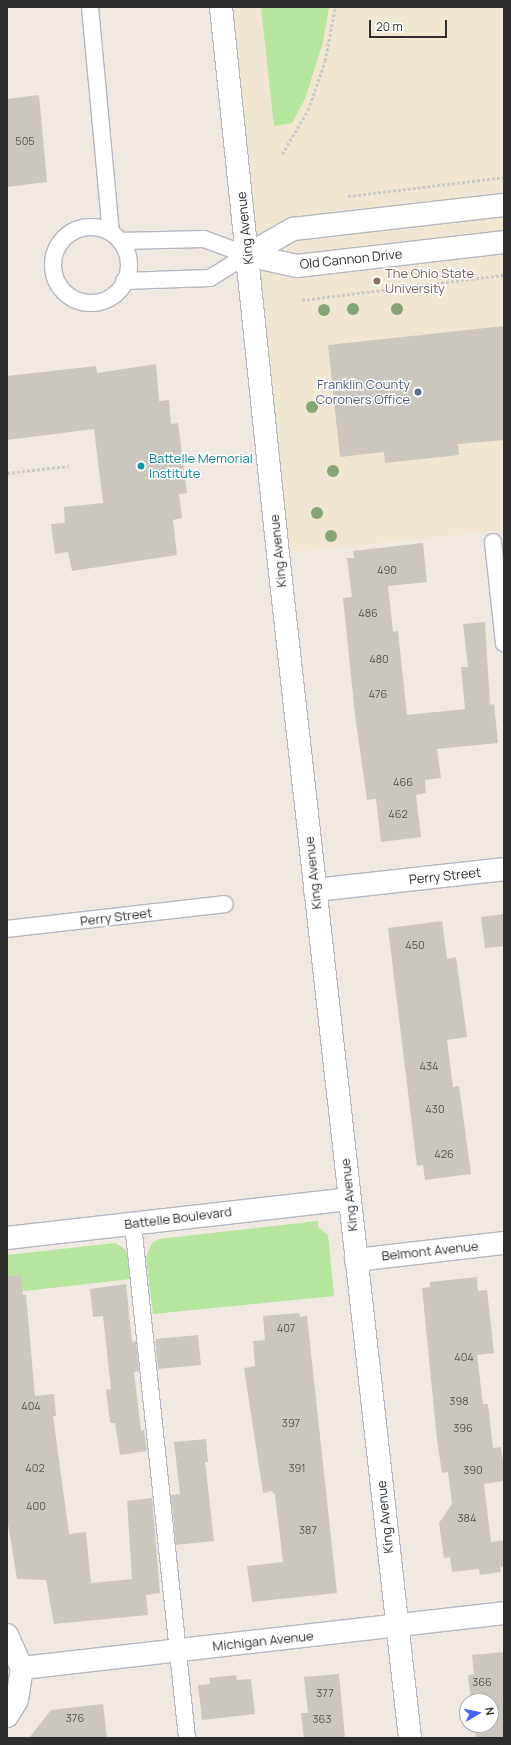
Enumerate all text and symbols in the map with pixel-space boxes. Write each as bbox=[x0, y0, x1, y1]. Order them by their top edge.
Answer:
scale bar bbox=[371, 12, 449, 38]
text: 20 m bbox=[376, 18, 403, 35]
house number: 505 bbox=[15, 134, 35, 148]
street label: King Avenue bbox=[233, 191, 257, 265]
street label: Old Cannon Drive bbox=[299, 246, 403, 272]
place label: The Ohio State University bbox=[385, 266, 474, 297]
marker: The Ohio State University bbox=[372, 276, 382, 286]
place label: Franklin County Coroners Office bbox=[316, 377, 410, 408]
marker: Franklin County Coroners Office bbox=[413, 387, 423, 397]
place label: Battelle Memorial Institute bbox=[149, 451, 253, 482]
marker: Battelle Memorial Institute bbox=[136, 461, 146, 471]
street label: King Avenue bbox=[266, 514, 290, 588]
house number: 490 bbox=[377, 563, 397, 577]
house number: 486 bbox=[358, 606, 378, 620]
house number: 480 bbox=[369, 652, 389, 666]
house number: 476 bbox=[369, 687, 387, 701]
house number: 466 bbox=[393, 775, 413, 789]
house number: 462 bbox=[388, 807, 408, 821]
street label: King Avenue bbox=[301, 836, 325, 910]
street label: Perry Street bbox=[408, 864, 482, 888]
street label: Perry Street bbox=[79, 905, 153, 929]
house number: 450 bbox=[405, 938, 425, 952]
house number: 434 bbox=[419, 1059, 439, 1073]
house number: 430 bbox=[425, 1102, 445, 1116]
house number: 426 bbox=[434, 1147, 454, 1161]
street label: King Avenue bbox=[337, 1158, 361, 1232]
street label: Battelle Boulevard bbox=[123, 1204, 233, 1232]
street label: Belmont Avenue bbox=[381, 1238, 479, 1264]
house number: 407 bbox=[277, 1321, 295, 1335]
house number: 404 bbox=[454, 1350, 474, 1364]
house number: 398 bbox=[449, 1394, 469, 1408]
house number: 404 bbox=[21, 1399, 41, 1413]
house number: 397 bbox=[282, 1416, 300, 1430]
house number: 396 bbox=[453, 1421, 473, 1435]
house number: 402 bbox=[25, 1461, 45, 1475]
house number: 391 bbox=[288, 1461, 306, 1475]
house number: 390 bbox=[463, 1463, 483, 1477]
street label: King Avenue bbox=[373, 1480, 397, 1554]
house number: 400 bbox=[26, 1499, 46, 1513]
house number: 384 bbox=[458, 1511, 476, 1525]
house number: 387 bbox=[299, 1523, 317, 1537]
street label: Michigan Avenue bbox=[212, 1628, 314, 1654]
house number: 366 bbox=[472, 1675, 492, 1689]
house number: 377 bbox=[316, 1686, 334, 1700]
north arrow bbox=[459, 1693, 499, 1733]
text: N bbox=[482, 1706, 498, 1716]
house number: 376 bbox=[66, 1711, 84, 1725]
house number: 363 bbox=[313, 1712, 331, 1726]

